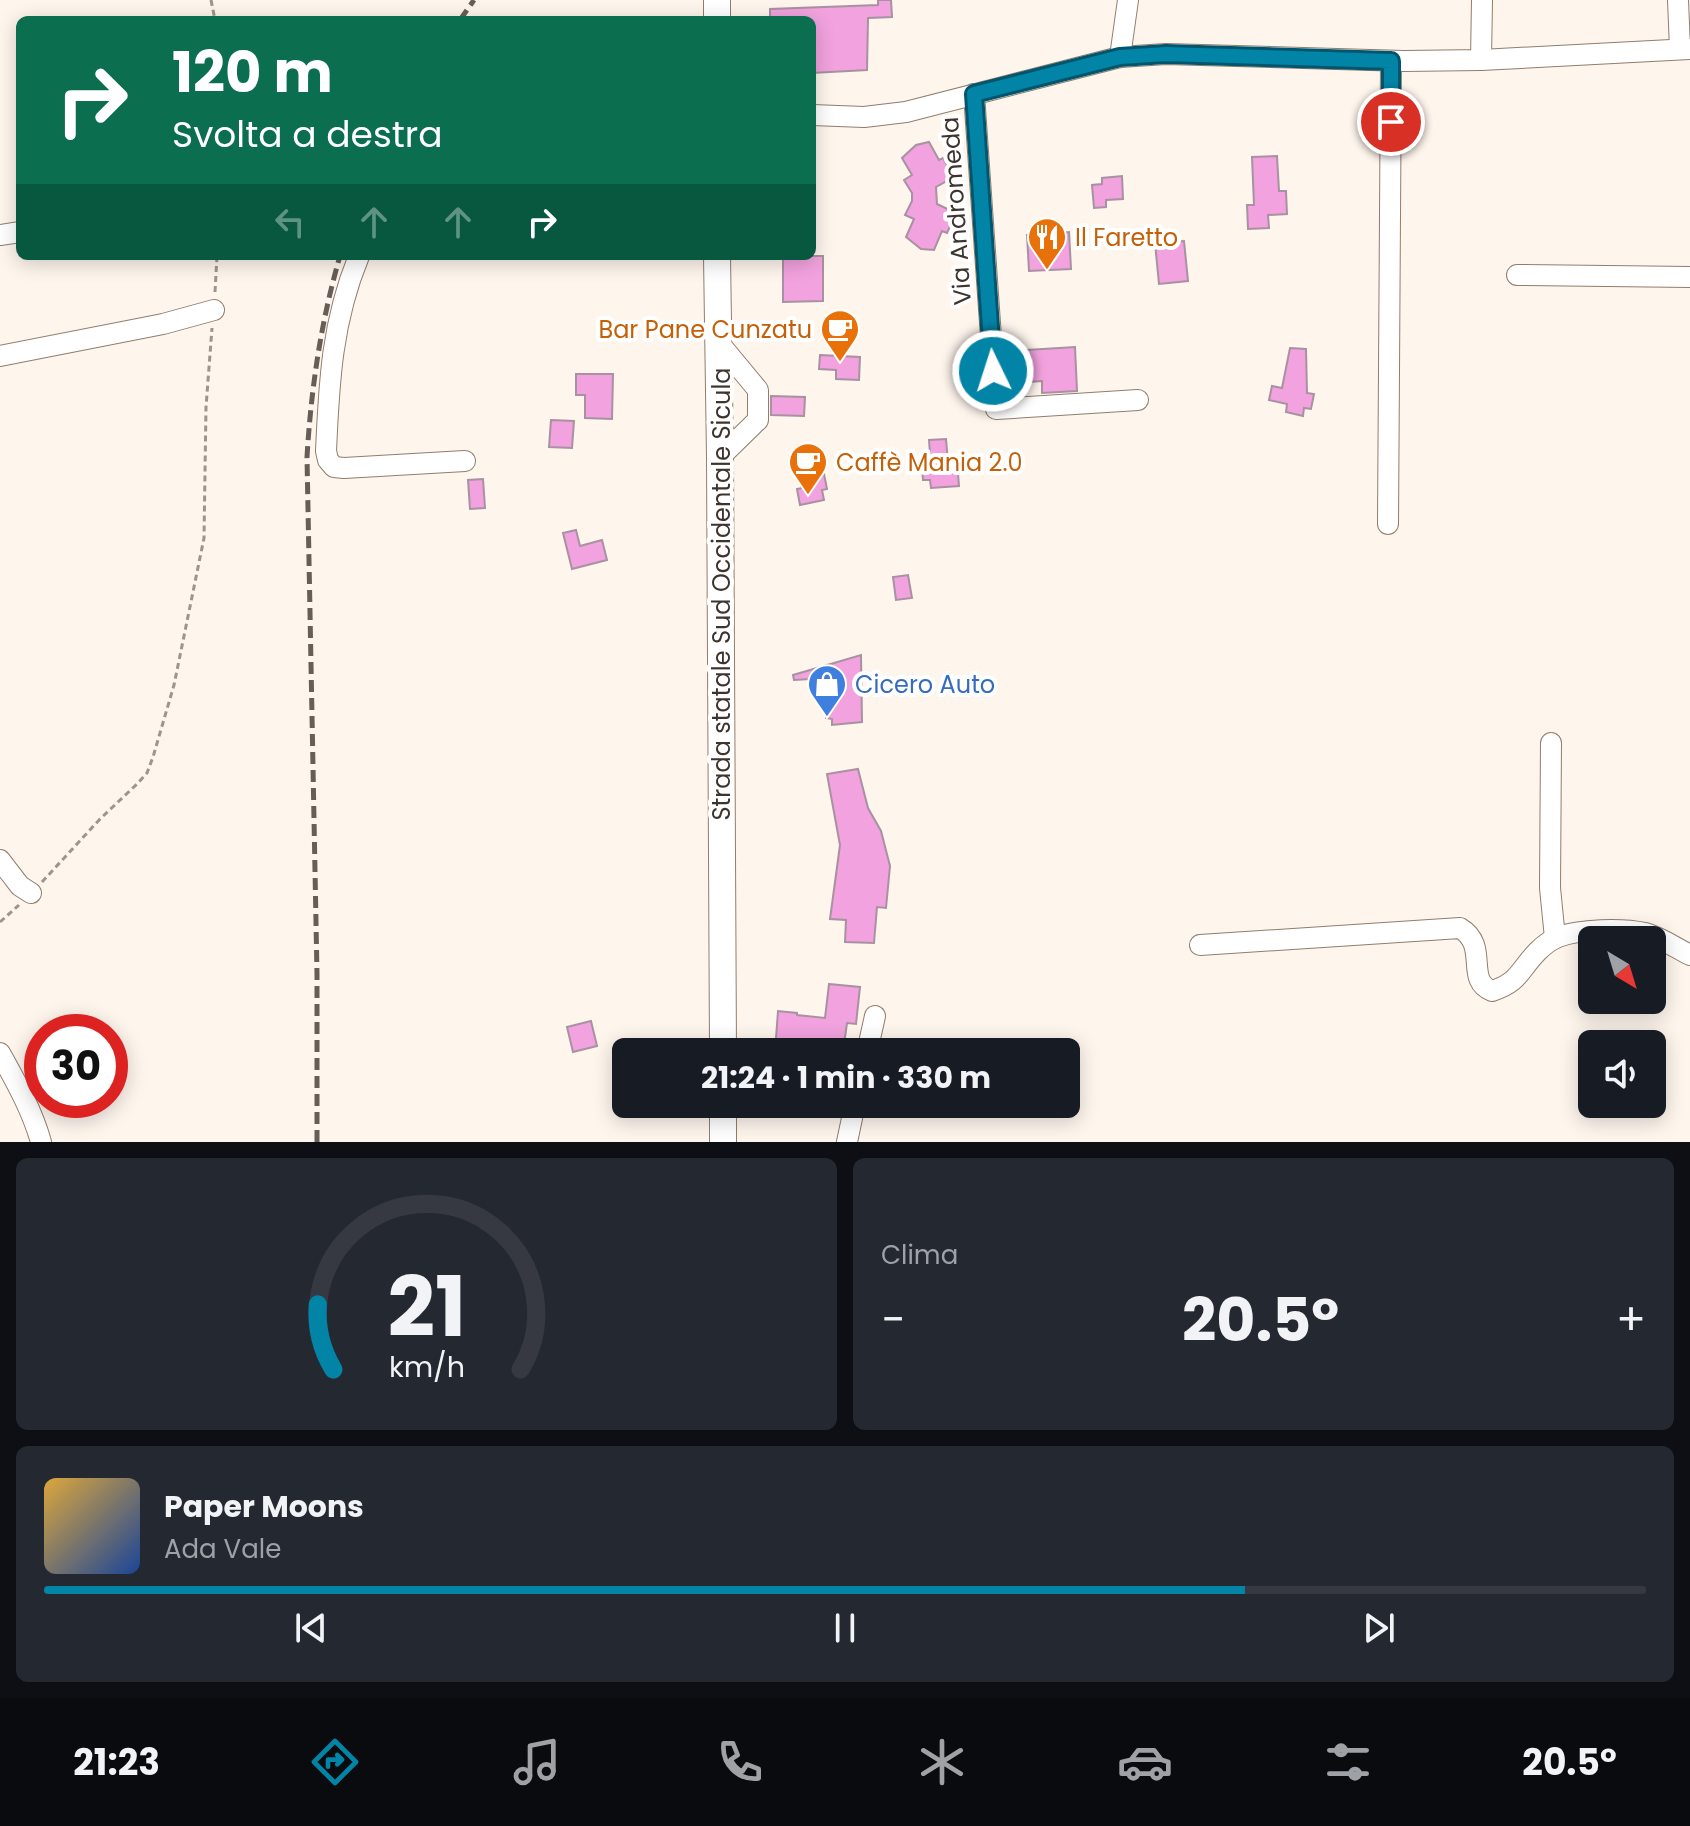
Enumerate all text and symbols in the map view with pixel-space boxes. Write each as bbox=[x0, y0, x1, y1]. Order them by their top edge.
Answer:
text: 120 m bbox=[172, 33, 333, 112]
icon: right bbox=[40, 48, 144, 152]
pin bbox=[1357, 88, 1425, 156]
icon: arrive bbox=[1369, 100, 1413, 144]
text: Svolta a destra bbox=[172, 109, 443, 160]
street label: Via Andromeda bbox=[933, 116, 979, 306]
icon: left bbox=[268, 200, 312, 244]
icon: ahead bbox=[352, 200, 396, 244]
icon: ahead bbox=[436, 200, 480, 244]
icon: right bbox=[520, 200, 564, 244]
restaurant icon: Il Faretto bbox=[1026, 216, 1068, 271]
place label: Il Faretto bbox=[1075, 221, 1178, 254]
cafe icon: Bar Pane Cunzatu bbox=[819, 308, 861, 363]
place label: Bar Pane Cunzatu bbox=[598, 313, 812, 346]
position arrow bbox=[951, 329, 1035, 413]
street label: Strada statale Sud Occidentale Sicula bbox=[705, 367, 738, 821]
cafe icon: Caffè Mania 2.0 bbox=[787, 441, 829, 496]
place label: Caffè Mania 2.0 bbox=[836, 446, 1023, 479]
shop icon: Cicero Auto bbox=[806, 663, 848, 718]
place label: Cicero Auto bbox=[855, 668, 995, 701]
north arrow bbox=[1578, 926, 1666, 1014]
map controls bbox=[1578, 926, 1666, 1118]
speed limit sign: 30 bbox=[24, 1014, 128, 1118]
button: sound bbox=[1578, 1030, 1666, 1118]
text: 21:24 · 1 min · 330 m bbox=[701, 1056, 991, 1099]
text: Clima bbox=[881, 1237, 958, 1273]
text: 21 bbox=[387, 1249, 466, 1365]
text: 20.5° bbox=[1182, 1278, 1339, 1362]
text: − bbox=[881, 1289, 905, 1350]
text: + bbox=[1616, 1289, 1646, 1350]
text: km/h bbox=[388, 1347, 465, 1387]
text: Paper Moons bbox=[164, 1485, 364, 1528]
text: Ada Vale bbox=[164, 1531, 281, 1567]
icon: previous bbox=[289, 1606, 333, 1650]
icon: pause bbox=[823, 1606, 867, 1650]
icon: next bbox=[1357, 1606, 1401, 1650]
icon: directions bbox=[307, 1734, 363, 1790]
icon: music bbox=[509, 1734, 565, 1790]
icon: phone bbox=[712, 1734, 768, 1790]
icon: climate bbox=[914, 1734, 970, 1790]
icon: car bbox=[1117, 1734, 1173, 1790]
icon: filters bbox=[1320, 1734, 1376, 1790]
text: 21:23 bbox=[73, 1737, 160, 1788]
text: 20.5° bbox=[1522, 1737, 1617, 1788]

